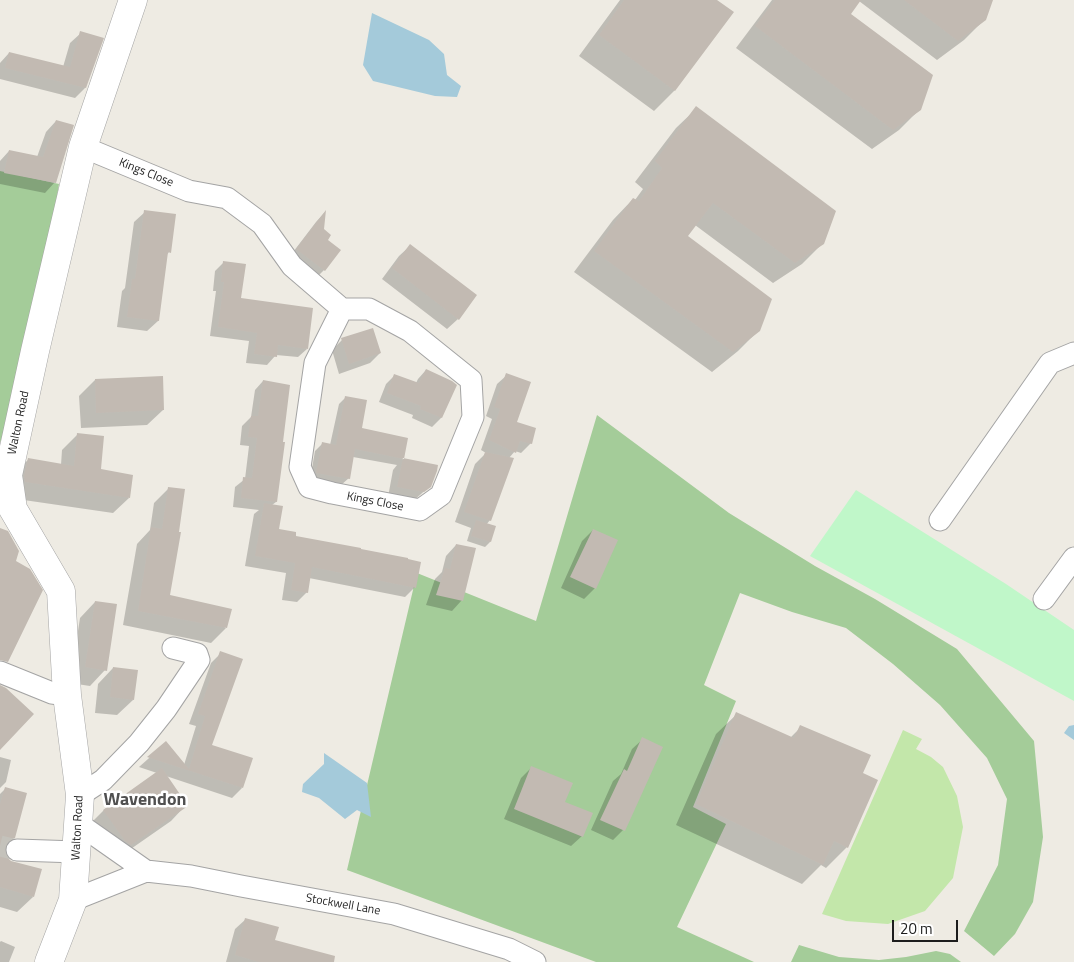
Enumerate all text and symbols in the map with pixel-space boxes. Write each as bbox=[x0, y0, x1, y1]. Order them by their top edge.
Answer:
street label: Kings Close bbox=[117, 156, 175, 190]
street label: Walton Road bbox=[5, 390, 33, 456]
street label: Kings Close bbox=[345, 489, 405, 515]
district label: Wavendon bbox=[104, 790, 186, 812]
street label: Walton Road bbox=[69, 795, 87, 861]
street label: Stockwell Lane bbox=[305, 891, 381, 919]
scale bar bbox=[894, 910, 960, 942]
text: 20 m bbox=[900, 917, 933, 940]

